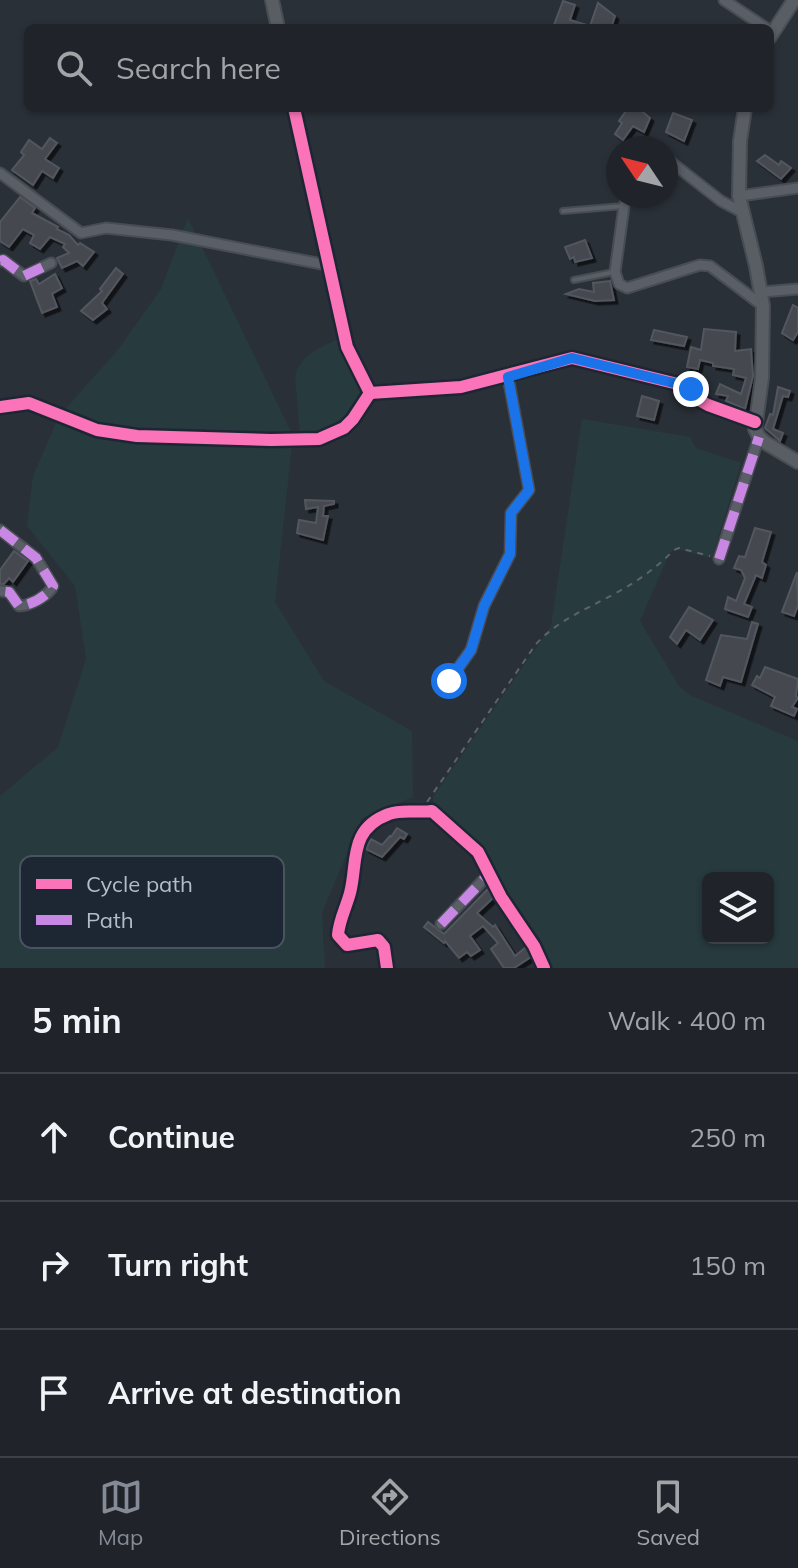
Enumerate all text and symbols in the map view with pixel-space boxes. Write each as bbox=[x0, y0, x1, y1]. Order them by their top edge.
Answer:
search box bbox=[24, 24, 774, 112]
icon: search bbox=[52, 46, 96, 90]
text: Search here bbox=[116, 49, 281, 87]
north arrow bbox=[606, 136, 678, 208]
route end bbox=[673, 371, 709, 407]
route start bbox=[431, 663, 467, 699]
legend bbox=[20, 856, 284, 948]
text: Cycle path bbox=[86, 870, 193, 898]
map controls bbox=[702, 872, 774, 944]
button: layers bbox=[702, 872, 774, 944]
text: Path bbox=[86, 906, 134, 934]
text: 5 min bbox=[32, 999, 122, 1042]
text: Walk · 400 m bbox=[607, 1004, 766, 1037]
icon: ahead bbox=[32, 1115, 76, 1159]
text: Continue bbox=[108, 1118, 235, 1156]
text: 250 m bbox=[690, 1121, 766, 1154]
icon: right bbox=[32, 1243, 76, 1287]
text: Turn right bbox=[108, 1246, 248, 1284]
text: 150 m bbox=[690, 1249, 766, 1282]
icon: arrive bbox=[32, 1371, 76, 1415]
text: Arrive at destination bbox=[108, 1374, 402, 1412]
tab: Map bbox=[98, 1475, 143, 1551]
tab: Directions bbox=[339, 1475, 441, 1551]
tab: Saved bbox=[637, 1475, 700, 1551]

